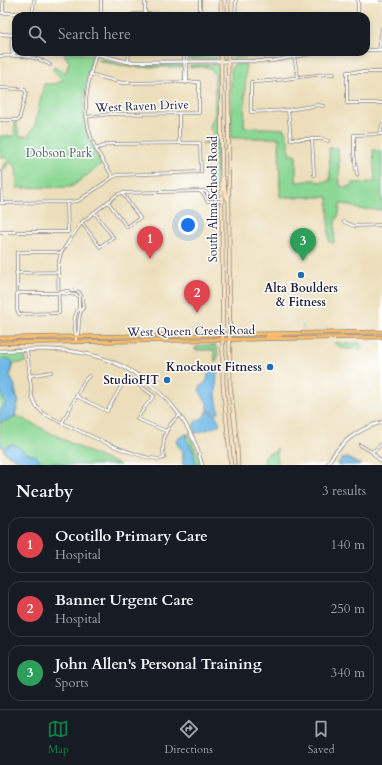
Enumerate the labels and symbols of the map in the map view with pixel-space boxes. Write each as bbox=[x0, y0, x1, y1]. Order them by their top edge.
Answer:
street label: West Raven Drive bbox=[94, 96, 189, 116]
street label: South Alma School Road bbox=[205, 135, 221, 262]
park label: Dobson Park bbox=[26, 145, 93, 161]
your location bbox=[178, 215, 198, 235]
pin: 1 bbox=[137, 226, 163, 259]
pin: 3 bbox=[290, 228, 316, 261]
marker: Alta Boulders & Fitness bbox=[296, 270, 306, 280]
pin: 2 bbox=[184, 280, 210, 313]
place label: Alta Boulders & Fitness bbox=[264, 280, 338, 310]
street label: West Queen Creek Road bbox=[126, 322, 256, 340]
place label: Knockout Fitness bbox=[166, 359, 262, 375]
marker: Knockout Fitness bbox=[265, 362, 275, 372]
place label: StudioFIT bbox=[104, 372, 159, 388]
marker: StudioFIT bbox=[162, 375, 172, 385]

